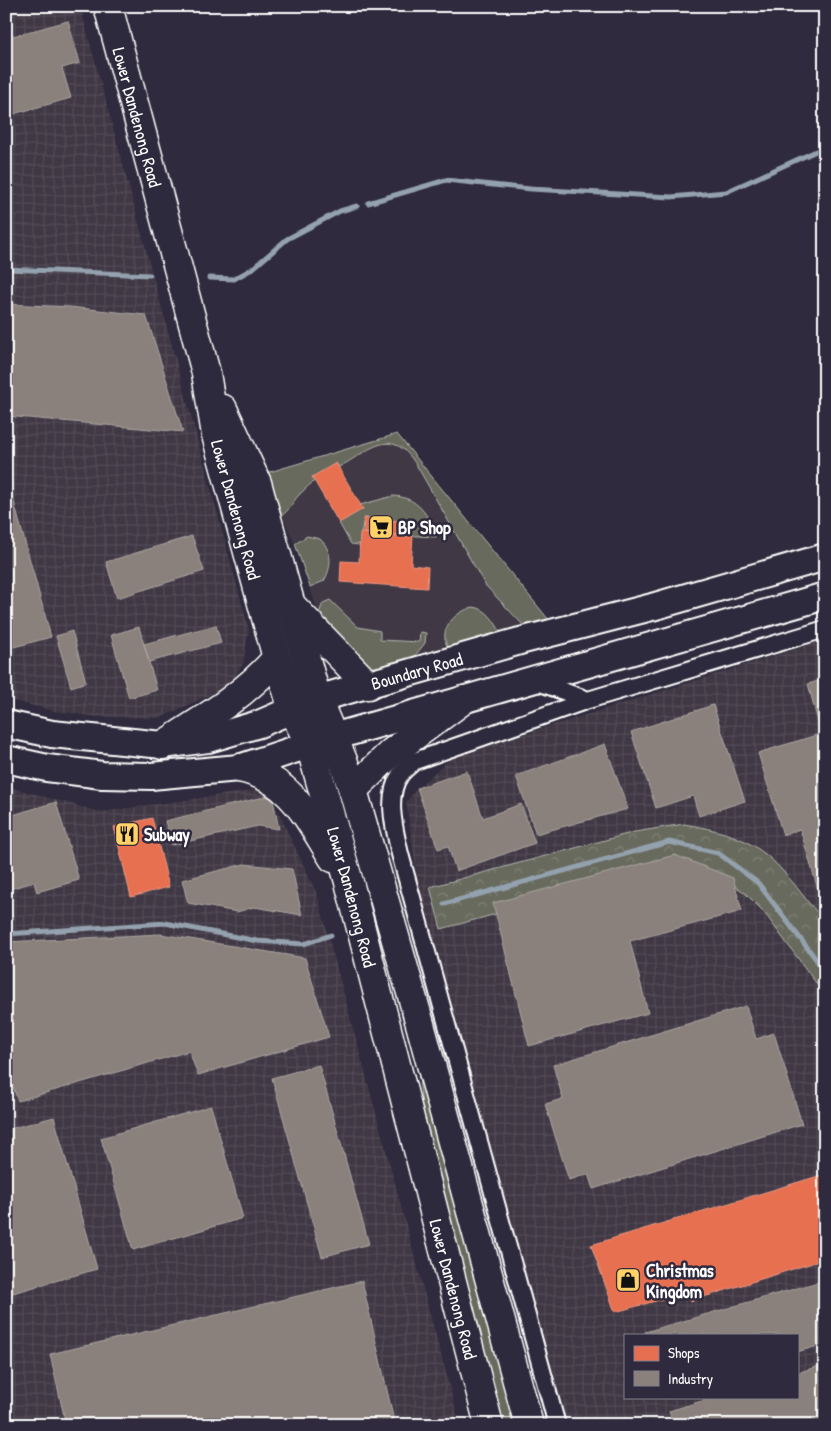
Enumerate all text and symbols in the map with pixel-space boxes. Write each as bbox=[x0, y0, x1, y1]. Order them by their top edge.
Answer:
street label: Lower Dandenong Road bbox=[107, 44, 168, 190]
street label: Lower Dandenong Road bbox=[205, 437, 267, 582]
supermarket icon: BP Shop bbox=[368, 514, 394, 540]
place label: BP Shop bbox=[398, 515, 451, 541]
street label: Boundary Road bbox=[368, 646, 465, 695]
restaurant icon: Subway bbox=[114, 821, 140, 847]
place label: Subway bbox=[144, 822, 190, 848]
street label: Lower Dandenong Road bbox=[322, 824, 383, 970]
street label: Lower Dandenong Road bbox=[424, 1216, 484, 1362]
place label: Christmas Kingdom bbox=[646, 1258, 714, 1305]
shop icon: Christmas Kingdom bbox=[615, 1267, 641, 1293]
legend bbox=[624, 1334, 798, 1398]
text: Shops bbox=[668, 1342, 700, 1363]
text: Industry bbox=[668, 1368, 713, 1389]

